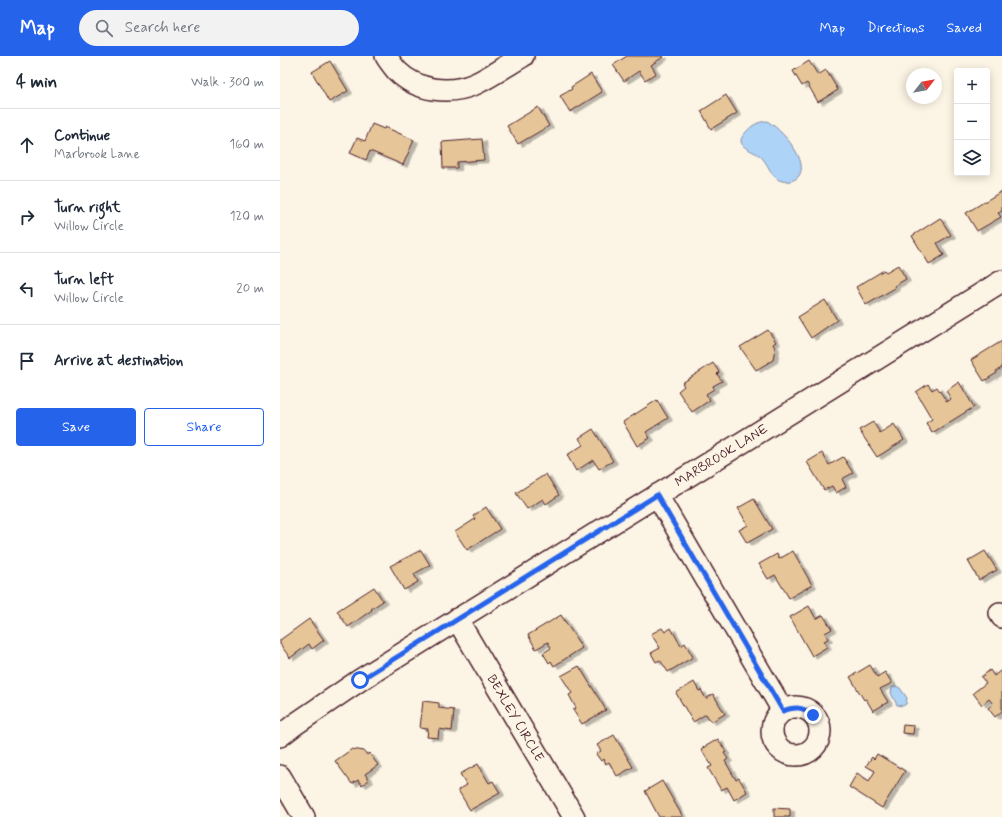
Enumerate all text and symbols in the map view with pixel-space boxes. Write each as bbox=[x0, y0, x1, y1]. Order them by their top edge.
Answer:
search box bbox=[79, 10, 359, 46]
text: Map bbox=[20, 16, 55, 41]
icon: search bbox=[93, 17, 115, 39]
text: Search here bbox=[125, 18, 200, 38]
text: Map bbox=[819, 19, 845, 37]
text: Directions bbox=[867, 19, 925, 37]
text: Saved bbox=[947, 19, 982, 37]
north arrow bbox=[906, 68, 942, 104]
map controls bbox=[954, 68, 990, 176]
button: + bbox=[954, 68, 990, 104]
text: 4 min bbox=[16, 71, 57, 93]
text: Walk · 300 m bbox=[191, 74, 264, 91]
button: − bbox=[954, 104, 990, 140]
text: Continue bbox=[54, 126, 110, 146]
icon: ahead bbox=[16, 134, 38, 156]
text: 160 m bbox=[229, 136, 264, 153]
button: layers bbox=[954, 140, 990, 176]
text: Marbrook Lane bbox=[54, 146, 140, 163]
text: Turn right bbox=[54, 198, 121, 218]
icon: right bbox=[16, 206, 38, 228]
text: 120 m bbox=[230, 208, 264, 225]
text: Willow Circle bbox=[54, 218, 124, 235]
text: Turn left bbox=[54, 270, 114, 290]
icon: left bbox=[16, 278, 38, 300]
text: 20 m bbox=[236, 280, 264, 297]
text: Willow Circle bbox=[54, 290, 124, 307]
icon: arrive bbox=[16, 350, 38, 372]
text: Arrive at destination bbox=[54, 351, 183, 371]
button: Save bbox=[16, 408, 136, 446]
button: Share bbox=[144, 408, 264, 446]
street label: MARBROOK LANE bbox=[672, 420, 771, 491]
route start bbox=[351, 671, 369, 689]
street label: BEXLEY CIRCLE bbox=[483, 671, 548, 765]
route end bbox=[804, 706, 822, 724]

